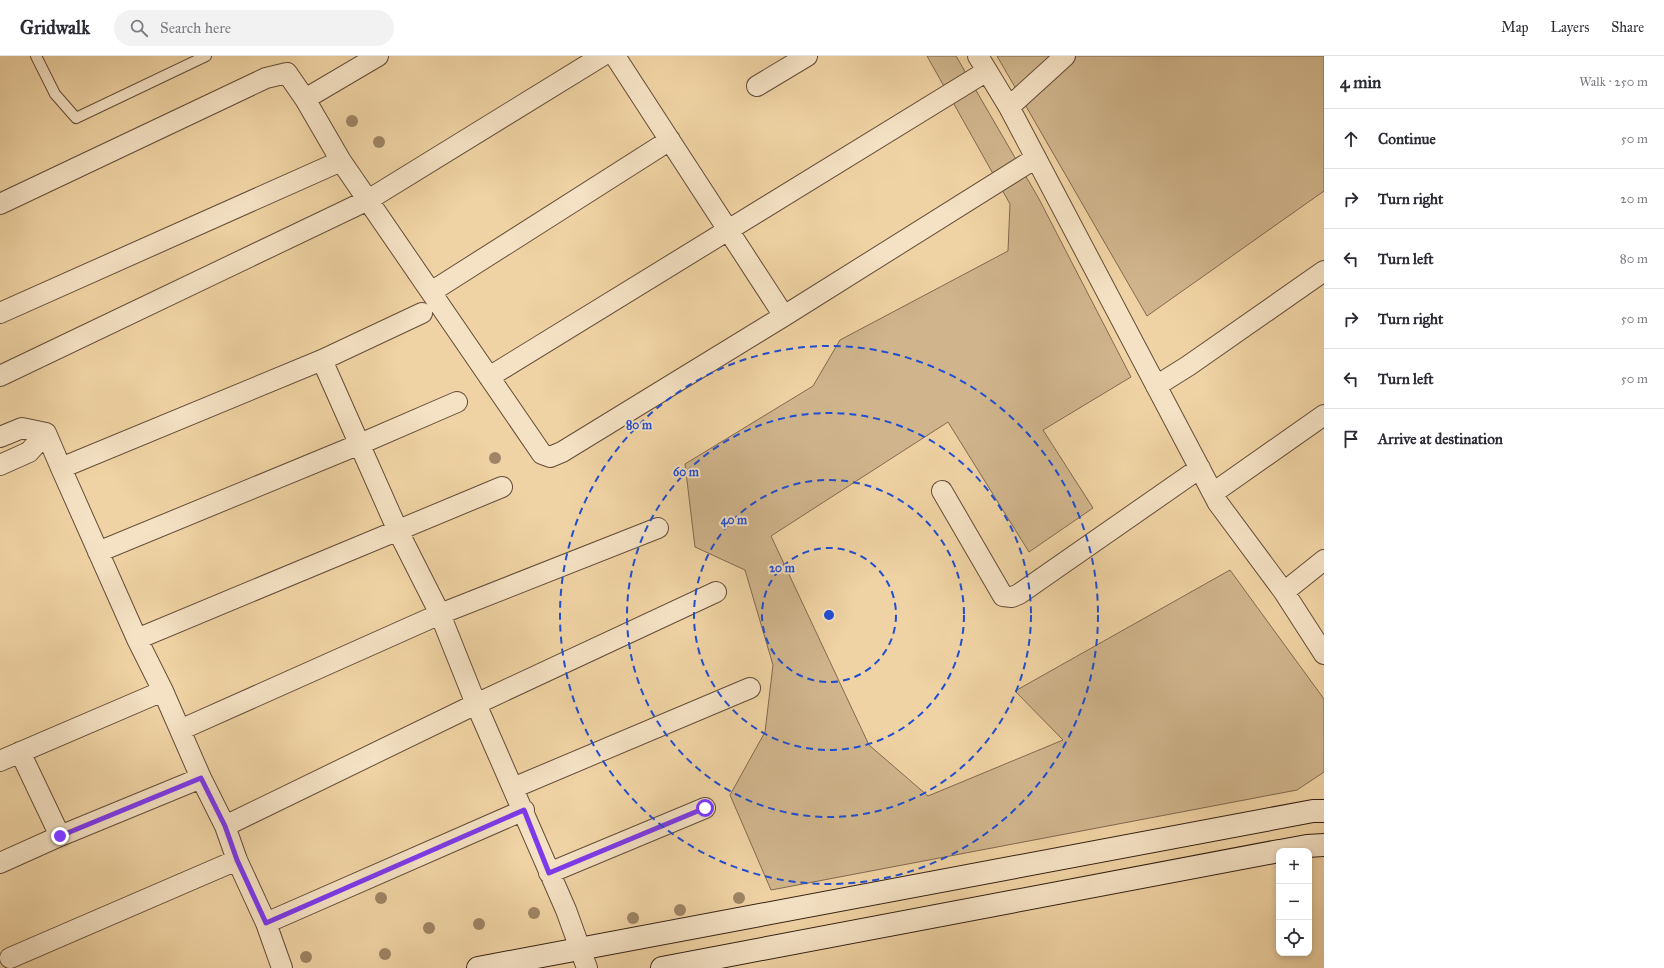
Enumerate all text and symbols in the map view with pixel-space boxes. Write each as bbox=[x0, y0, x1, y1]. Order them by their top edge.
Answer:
search box bbox=[114, 10, 394, 46]
text: Gridwalk bbox=[20, 16, 90, 39]
icon: search bbox=[128, 17, 150, 39]
text: Search here bbox=[160, 19, 231, 37]
text: Map bbox=[1501, 19, 1529, 36]
text: Layers bbox=[1551, 19, 1589, 36]
text: Share bbox=[1611, 19, 1644, 36]
text: 4 min bbox=[1340, 72, 1381, 93]
text: Walk · 250 m bbox=[1579, 74, 1648, 90]
icon: ahead bbox=[1340, 128, 1362, 150]
text: Continue bbox=[1378, 130, 1436, 148]
text: 50 m bbox=[1621, 131, 1648, 147]
icon: right bbox=[1340, 188, 1362, 210]
text: Turn right bbox=[1378, 190, 1443, 208]
text: 20 m bbox=[1620, 191, 1648, 207]
icon: left bbox=[1340, 248, 1362, 270]
text: Turn left bbox=[1378, 250, 1434, 268]
text: 80 m bbox=[1620, 251, 1648, 267]
icon: right bbox=[1340, 308, 1362, 330]
text: Turn right bbox=[1378, 310, 1443, 328]
text: 50 m bbox=[1621, 311, 1648, 327]
icon: left bbox=[1340, 368, 1362, 390]
text: Turn left bbox=[1378, 370, 1434, 388]
text: 50 m bbox=[1621, 371, 1648, 387]
text: 80 m bbox=[626, 418, 653, 432]
icon: arrive bbox=[1340, 428, 1362, 450]
text: Arrive at destination bbox=[1378, 430, 1503, 448]
text: 60 m bbox=[673, 465, 700, 479]
text: 40 m bbox=[721, 513, 748, 528]
text: 20 m bbox=[769, 561, 796, 575]
centre of rings bbox=[822, 608, 836, 622]
route start bbox=[696, 799, 714, 817]
route end bbox=[51, 827, 69, 845]
map controls bbox=[1276, 848, 1312, 956]
button: + bbox=[1276, 848, 1312, 884]
button: − bbox=[1276, 884, 1312, 920]
button: locate bbox=[1276, 920, 1312, 956]

